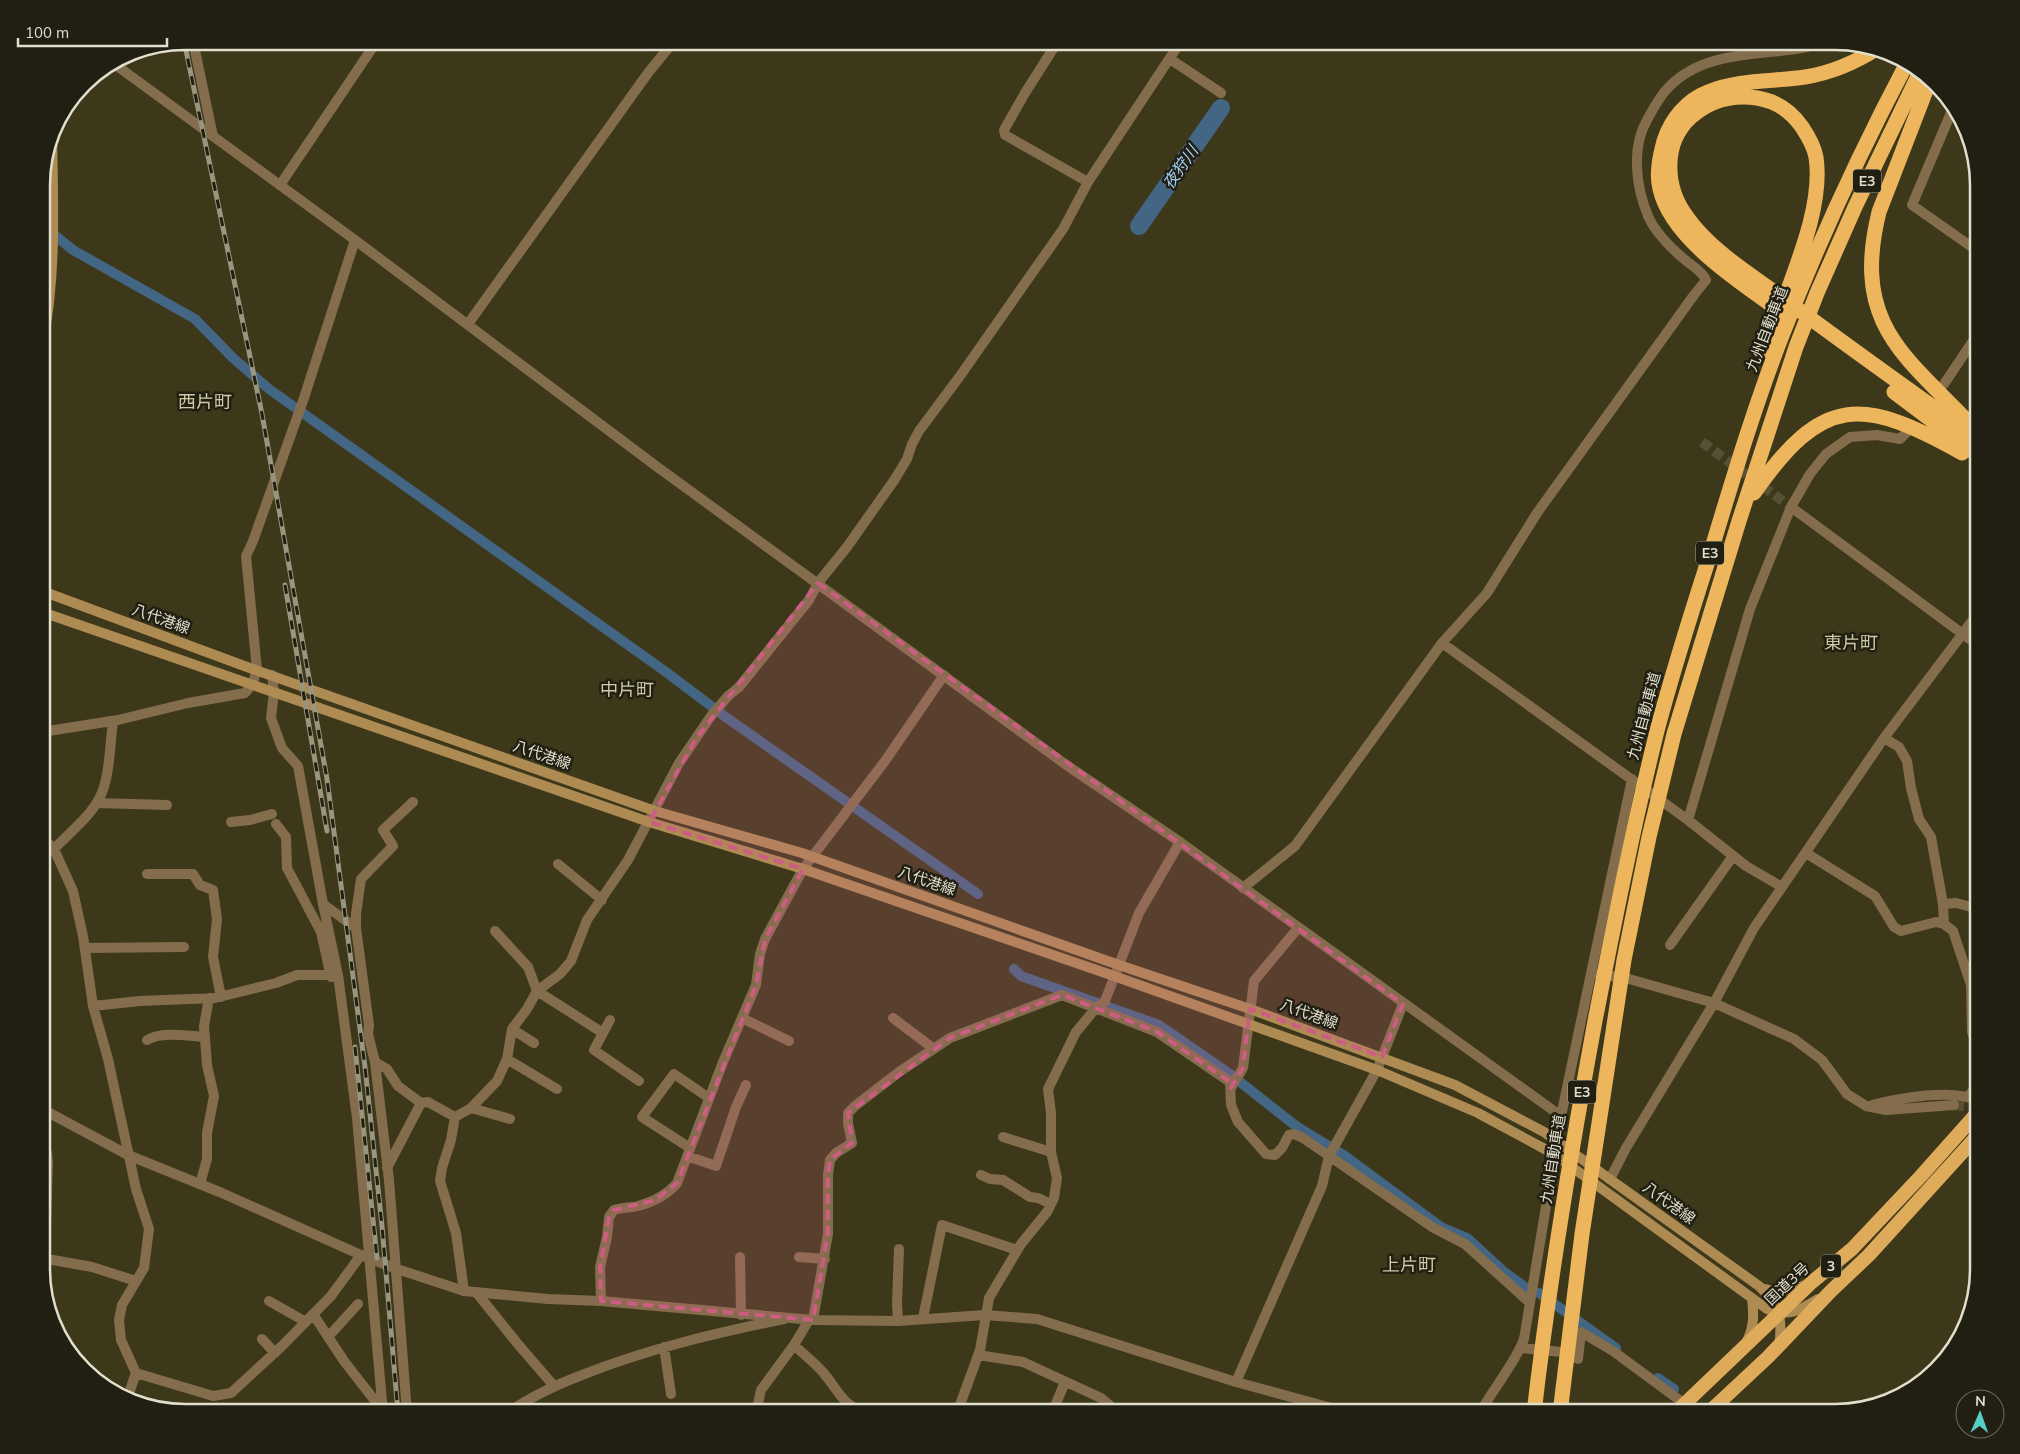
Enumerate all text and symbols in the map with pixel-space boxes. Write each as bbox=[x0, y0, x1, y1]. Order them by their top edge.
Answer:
scale bar bbox=[18, 15, 166, 47]
text: 100 m bbox=[25, 23, 69, 42]
water label: 夜狩川 bbox=[1158, 140, 1203, 192]
road number: E3 bbox=[1853, 170, 1881, 192]
street label: 九州自動車道 bbox=[1742, 283, 1792, 374]
district label: 西片町 bbox=[178, 390, 232, 413]
road number: E3 bbox=[1696, 542, 1724, 564]
street label: 八代港線 bbox=[130, 599, 193, 638]
district label: 東片町 bbox=[1824, 631, 1878, 654]
street label: 九州自動車道 bbox=[1623, 670, 1664, 762]
district label: 中片町 bbox=[600, 678, 654, 701]
street label: 八代港線 bbox=[511, 736, 574, 773]
street label: 八代港線 bbox=[896, 862, 959, 899]
street label: 八代港線 bbox=[1278, 994, 1341, 1033]
road number: E3 bbox=[1568, 1080, 1596, 1104]
street label: 九州自動車道 bbox=[1536, 1113, 1569, 1205]
street label: 八代港線 bbox=[1639, 1177, 1699, 1228]
district label: 上片町 bbox=[1382, 1253, 1436, 1276]
road number: 3 bbox=[1821, 1254, 1841, 1278]
street label: 国道3号 bbox=[1760, 1258, 1813, 1309]
north arrow bbox=[1955, 1389, 2005, 1439]
text: N bbox=[1975, 1392, 1986, 1410]

